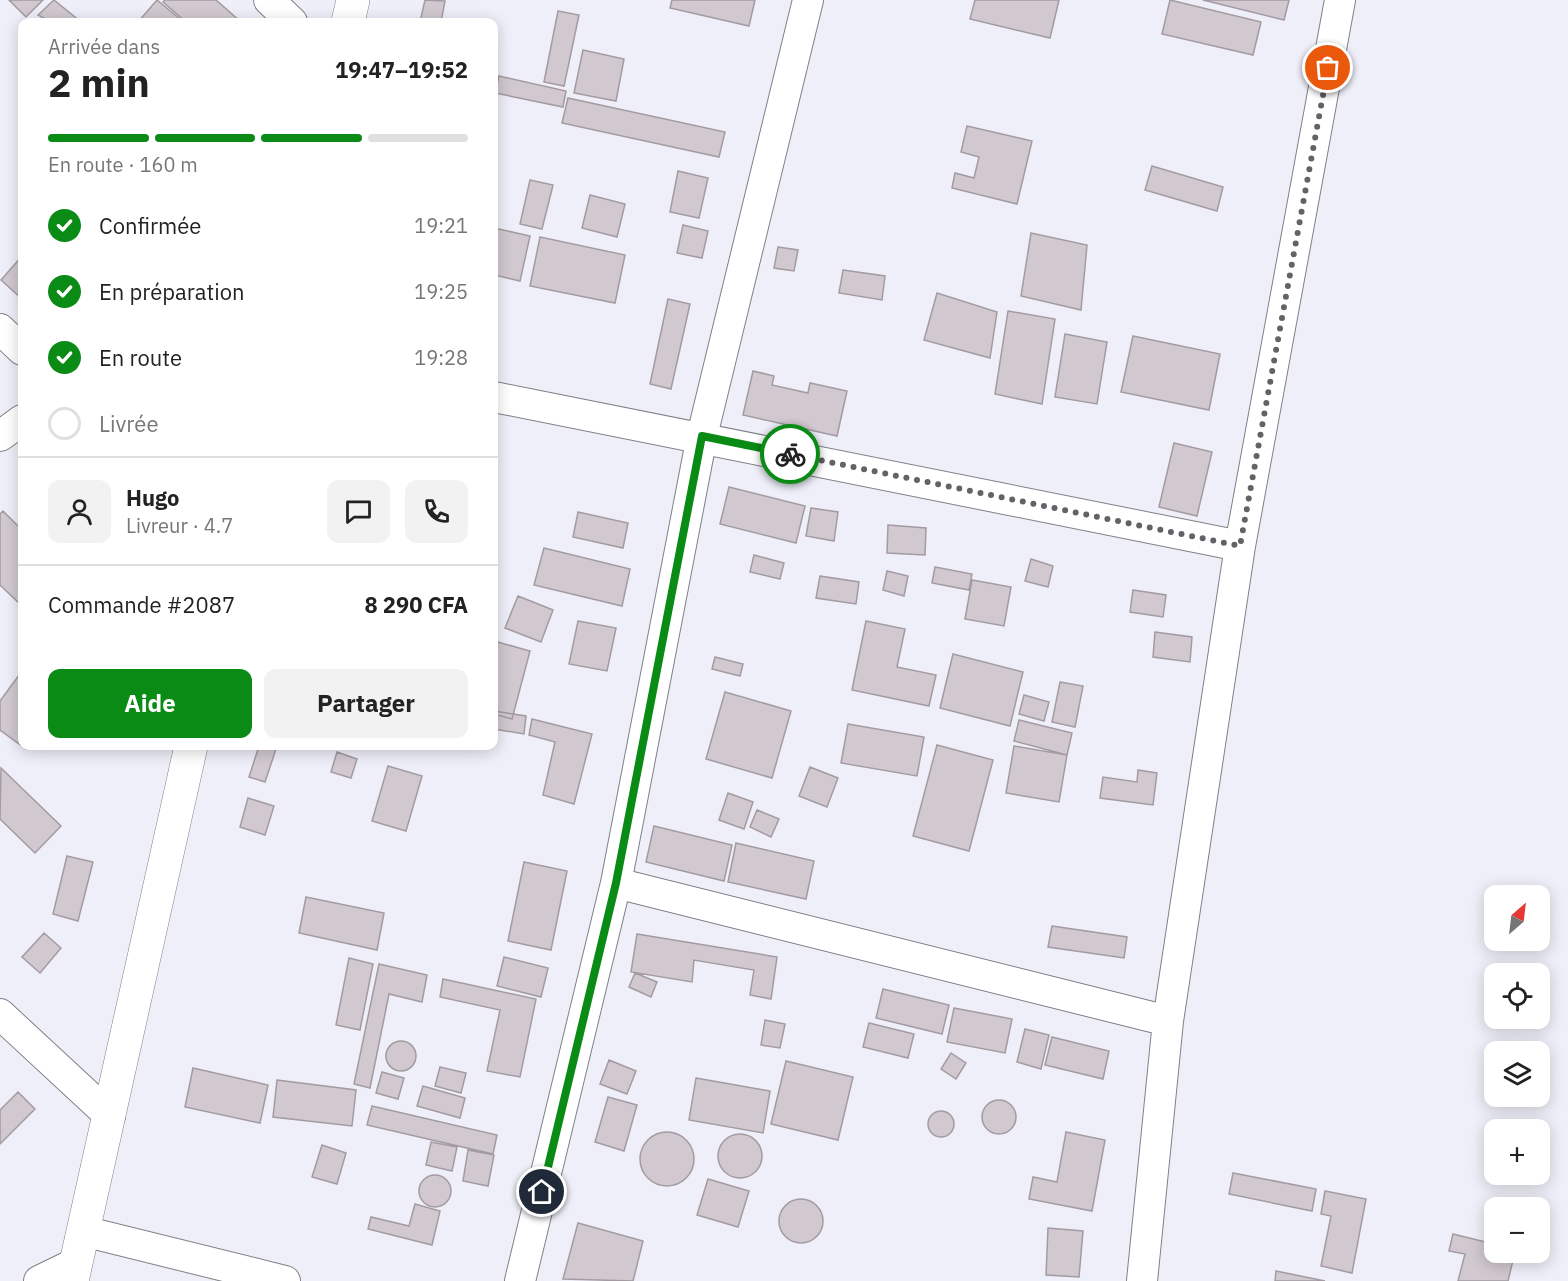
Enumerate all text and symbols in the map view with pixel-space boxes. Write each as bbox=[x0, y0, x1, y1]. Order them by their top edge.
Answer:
text: Arrivée dans bbox=[48, 33, 160, 60]
pin bbox=[1302, 42, 1353, 93]
icon: bag bbox=[1311, 51, 1344, 84]
text: 19:47–19:52 bbox=[335, 55, 468, 84]
text: 2 min bbox=[48, 57, 150, 108]
text: En route · 160 m bbox=[48, 151, 198, 178]
icon: check bbox=[48, 209, 81, 242]
text: Confirmée bbox=[99, 211, 201, 240]
text: 19:21 bbox=[414, 212, 468, 239]
icon: check bbox=[48, 275, 81, 308]
text: En préparation bbox=[99, 277, 245, 306]
text: 19:25 bbox=[414, 278, 468, 305]
icon: check bbox=[48, 341, 81, 374]
text: En route bbox=[99, 343, 182, 372]
text: 19:28 bbox=[414, 344, 468, 371]
text: Livrée bbox=[99, 409, 158, 438]
courier bbox=[760, 424, 820, 484]
icon: bike bbox=[774, 438, 807, 471]
button: person bbox=[48, 480, 111, 543]
button: chat bbox=[327, 480, 390, 543]
button: phone bbox=[405, 480, 468, 543]
text: Hugo bbox=[126, 483, 179, 512]
text: Livreur · 4.7 bbox=[126, 512, 233, 539]
text: Commande #2087 bbox=[48, 590, 235, 619]
text: 8 290 CFA bbox=[364, 590, 468, 619]
button: Aide bbox=[48, 669, 252, 738]
button: Partager bbox=[264, 669, 468, 738]
north arrow bbox=[1484, 885, 1550, 951]
map controls bbox=[1484, 885, 1550, 1263]
button: locate bbox=[1484, 963, 1550, 1029]
button: layers bbox=[1484, 1041, 1550, 1107]
button: + bbox=[1484, 1119, 1550, 1185]
pin bbox=[516, 1166, 567, 1217]
icon: home bbox=[525, 1175, 558, 1208]
button: − bbox=[1484, 1197, 1550, 1263]

